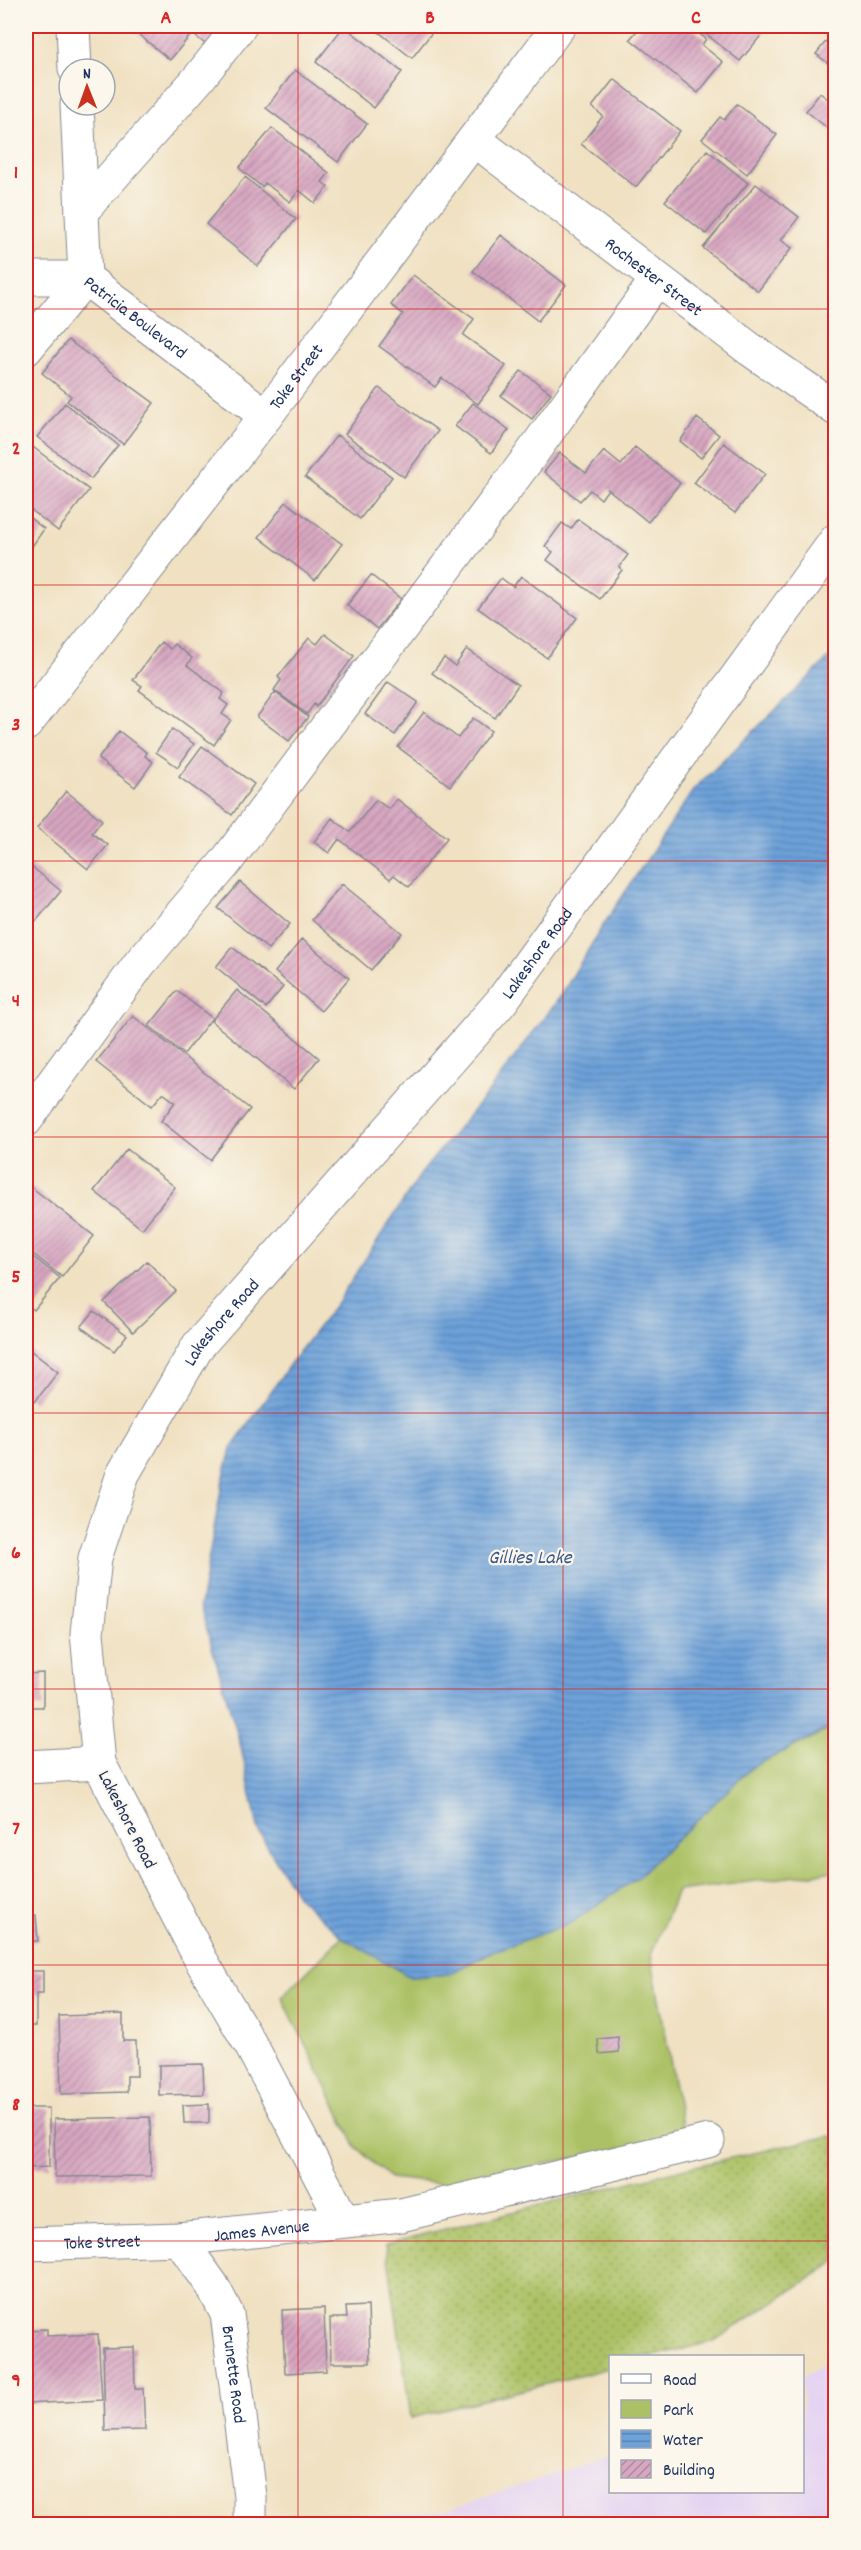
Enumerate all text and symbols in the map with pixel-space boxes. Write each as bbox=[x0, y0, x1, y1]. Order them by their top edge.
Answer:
text: A bbox=[161, 5, 172, 33]
text: B bbox=[425, 5, 435, 33]
text: C bbox=[691, 5, 701, 33]
north arrow bbox=[57, 57, 117, 117]
text: N bbox=[83, 63, 91, 86]
text: 1 bbox=[14, 160, 18, 188]
street label: Rochester Street bbox=[598, 233, 707, 324]
street label: Patricia Boulevard bbox=[77, 271, 191, 366]
street label: Toke Street bbox=[265, 339, 331, 416]
text: 2 bbox=[12, 436, 20, 464]
text: 3 bbox=[12, 712, 20, 740]
street label: Lakeshore Road bbox=[497, 904, 580, 1005]
text: 4 bbox=[12, 988, 20, 1016]
text: 5 bbox=[11, 1264, 21, 1292]
street label: Lakeshore Road bbox=[179, 1274, 267, 1371]
text: 6 bbox=[11, 1540, 21, 1568]
water label: Gillies Lake bbox=[488, 1545, 573, 1573]
street label: Lakeshore Road bbox=[90, 1767, 161, 1874]
text: 7 bbox=[12, 1816, 20, 1844]
text: 8 bbox=[12, 2092, 20, 2120]
street label: James Avenue bbox=[212, 2215, 311, 2250]
street label: Toke Street bbox=[63, 2230, 141, 2258]
street label: Brunette Road bbox=[214, 2324, 251, 2425]
legend bbox=[609, 2355, 804, 2493]
text: 9 bbox=[11, 2368, 21, 2396]
text: Road bbox=[663, 2369, 697, 2394]
text: Park bbox=[663, 2399, 694, 2424]
text: Water bbox=[663, 2429, 703, 2454]
text: Building bbox=[663, 2459, 715, 2484]

